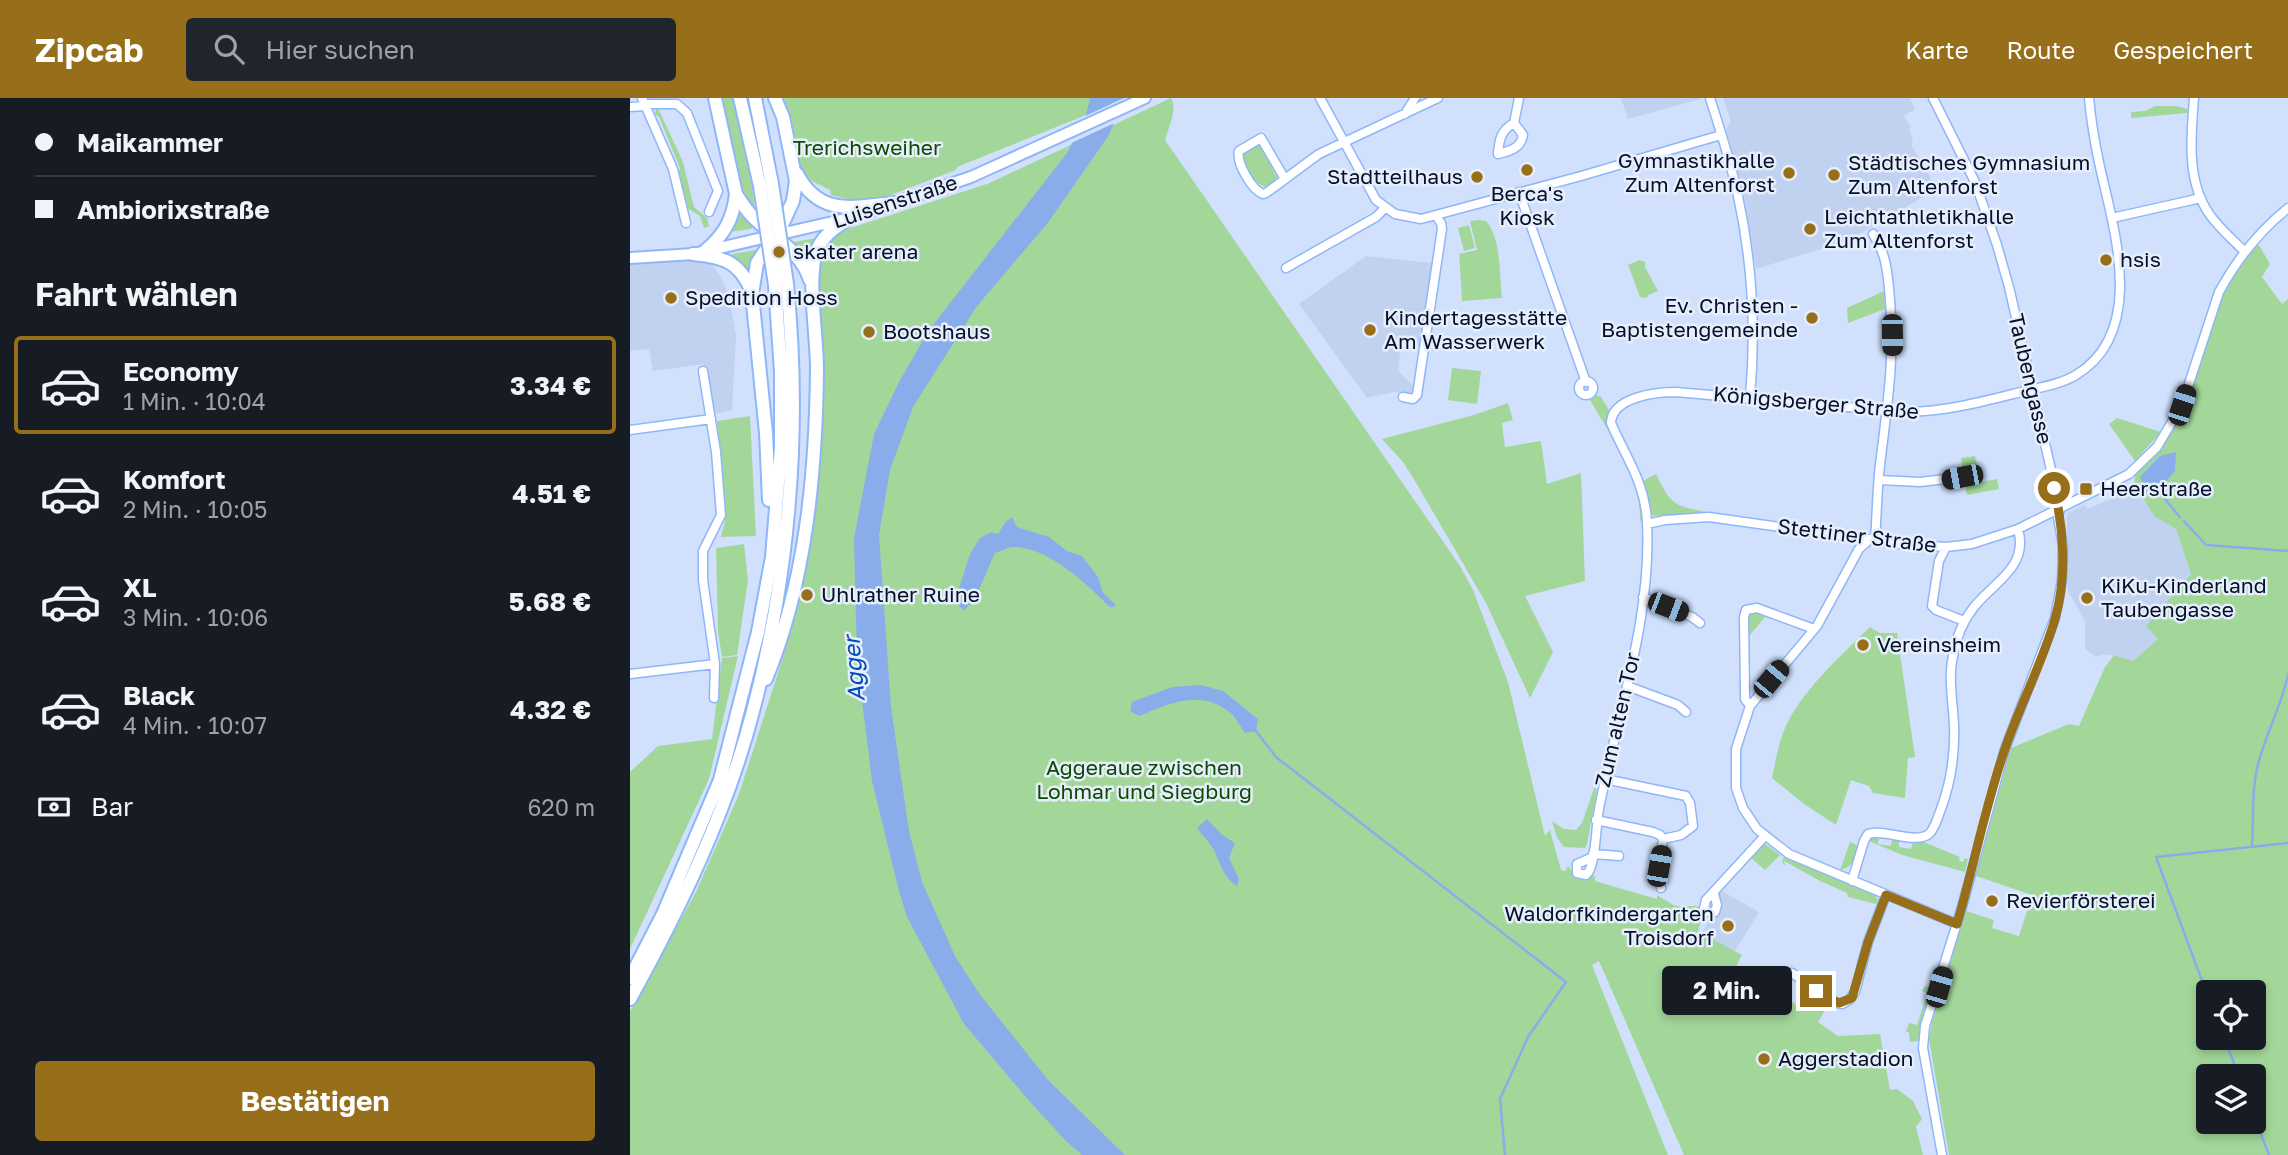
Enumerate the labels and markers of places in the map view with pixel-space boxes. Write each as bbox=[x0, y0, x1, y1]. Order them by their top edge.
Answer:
place label: Gymnastikhalle Zum Altenforst bbox=[1618, 147, 1775, 197]
place label: Städtisches Gymnasium Zum Altenforst bbox=[1848, 149, 2090, 199]
marker: Berca's Kiosk bbox=[1519, 162, 1535, 178]
place label: Stadtteilhaus bbox=[1327, 163, 1463, 189]
marker: Gymnastikhalle Zum Altenforst bbox=[1781, 165, 1797, 181]
marker: Städtisches Gymnasium Zum Altenforst bbox=[1826, 167, 1842, 183]
marker: Stadtteilhaus bbox=[1469, 169, 1485, 185]
place label: Berca's Kiosk bbox=[1490, 180, 1564, 230]
place label: Leichtathletikhalle Zum Altenforst bbox=[1824, 203, 2014, 253]
marker: Leichtathletikhalle Zum Altenforst bbox=[1802, 221, 1818, 237]
place label: skater arena bbox=[793, 238, 918, 264]
marker: skater arena bbox=[771, 244, 787, 260]
place label: hsis bbox=[2120, 246, 2161, 272]
marker: hsis bbox=[2098, 252, 2114, 268]
place label: Spedition Hoss bbox=[685, 284, 838, 310]
marker: Spedition Hoss bbox=[663, 290, 679, 306]
place label: Ev. Christen - Baptistengemeinde bbox=[1601, 292, 1798, 342]
place label: Kindertagesstätte Am Wasserwerk bbox=[1384, 304, 1567, 354]
marker: Ev. Christen - Baptistengemeinde bbox=[1804, 310, 1820, 326]
place label: Bootshaus bbox=[883, 318, 990, 344]
marker: Kindertagesstätte Am Wasserwerk bbox=[1362, 322, 1378, 338]
marker: Bootshaus bbox=[861, 324, 877, 340]
place label: Heerstraße bbox=[2100, 475, 2212, 501]
marker: Heerstraße bbox=[2078, 481, 2094, 497]
place label: KiKu-Kinderland Taubengasse bbox=[2101, 572, 2267, 622]
place label: Uhlrather Ruine bbox=[821, 581, 980, 607]
marker: Uhlrather Ruine bbox=[799, 587, 815, 603]
marker: KiKu-Kinderland Taubengasse bbox=[2079, 590, 2095, 606]
place label: Vereinsheim bbox=[1877, 631, 2001, 657]
marker: Vereinsheim bbox=[1855, 637, 1871, 653]
place label: Revierförsterei bbox=[2006, 887, 2156, 913]
marker: Revierförsterei bbox=[1984, 893, 2000, 909]
place label: Waldorfkindergarten Troisdorf bbox=[1504, 900, 1714, 950]
marker: Waldorfkindergarten Troisdorf bbox=[1720, 918, 1736, 934]
place label: Aggerstadion bbox=[1778, 1045, 1914, 1071]
marker: Aggerstadion bbox=[1756, 1051, 1772, 1067]

